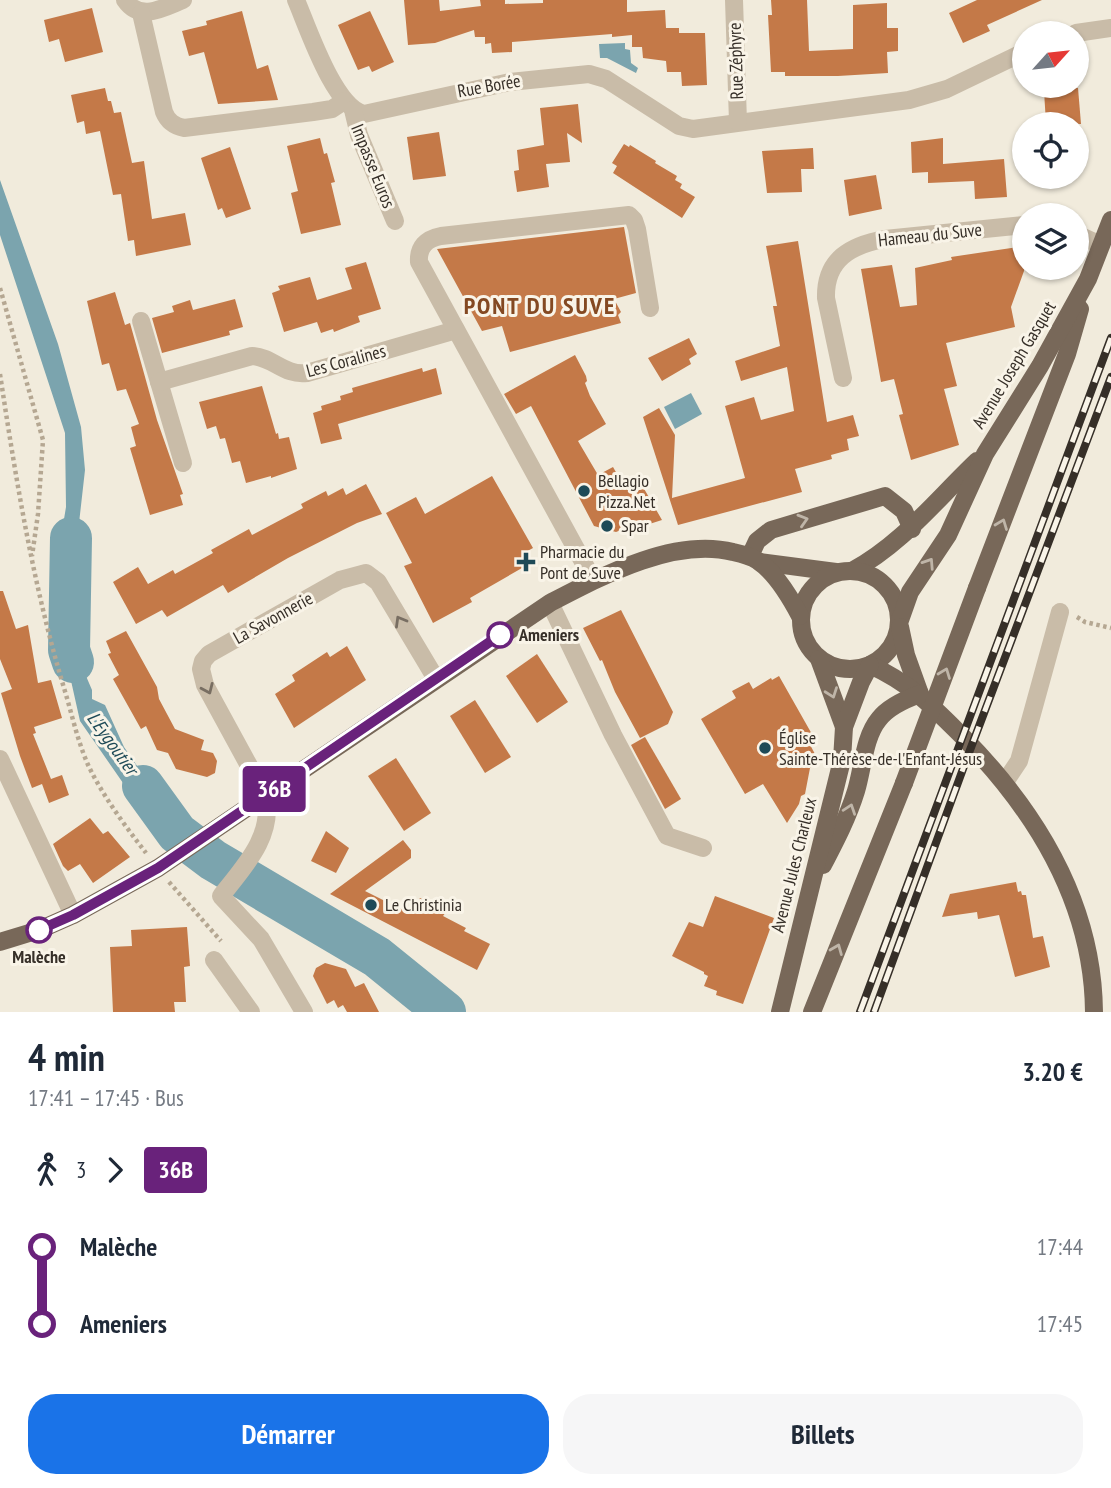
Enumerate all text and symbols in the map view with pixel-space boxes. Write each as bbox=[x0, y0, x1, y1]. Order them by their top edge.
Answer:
north arrow bbox=[1012, 21, 1088, 98]
map controls bbox=[1012, 21, 1089, 280]
street label: Rue Zéphyre bbox=[723, 22, 748, 100]
street label: Rue Borée bbox=[456, 69, 522, 102]
button: locate bbox=[1012, 112, 1089, 189]
street label: Impasse Euros bbox=[346, 120, 401, 211]
button: layers bbox=[1012, 203, 1089, 280]
street label: Hameau du Suve bbox=[877, 218, 983, 251]
district label: PONT DU SUVE bbox=[464, 290, 616, 321]
street label: Avenue Joseph Gasquet bbox=[966, 297, 1061, 433]
street label: Les Coralines bbox=[304, 339, 388, 382]
place label: Bellagio Pizza.Net bbox=[598, 469, 656, 513]
marker: Bellagio Pizza.Net bbox=[576, 483, 592, 499]
place label: Spar bbox=[621, 514, 649, 537]
one-way arrow bbox=[797, 514, 809, 529]
marker: Spar bbox=[599, 518, 615, 534]
one-way arrow bbox=[994, 519, 1008, 531]
place label: Pharmacie du Pont de Suve bbox=[540, 540, 624, 584]
marker: Pharmacie du Pont de Suve bbox=[518, 554, 534, 570]
one-way arrow bbox=[921, 557, 934, 570]
street label: La Savonnerie bbox=[229, 586, 317, 649]
one-way arrow bbox=[395, 616, 408, 628]
marker: Ameniers bbox=[487, 622, 513, 648]
place label: Ameniers bbox=[518, 623, 579, 646]
one-way arrow bbox=[937, 667, 951, 679]
one-way arrow bbox=[200, 682, 214, 695]
one-way arrow bbox=[823, 686, 837, 698]
water label: L'Eygoutier bbox=[82, 707, 145, 781]
place label: Église Sainte-Thérèse-de-l'Enfant-Jésus bbox=[779, 726, 982, 770]
marker: Église Sainte-Thérèse-de-l'Enfant-Jésus bbox=[757, 740, 773, 756]
line badge: 36B bbox=[234, 766, 314, 812]
text: 36B bbox=[257, 773, 291, 804]
street label: Avenue Jules Charleux bbox=[766, 795, 822, 935]
one-way arrow bbox=[842, 803, 856, 815]
place label: Le Christinia bbox=[385, 893, 462, 916]
marker: Le Christinia bbox=[363, 897, 379, 913]
marker: Malèche bbox=[26, 917, 52, 943]
one-way arrow bbox=[829, 943, 843, 955]
place label: Malèche bbox=[12, 945, 66, 968]
text: 4 min bbox=[28, 1032, 105, 1081]
text: 3.20 € bbox=[1022, 1055, 1083, 1088]
text: 17:41 – 17:45 · Bus bbox=[28, 1083, 184, 1112]
icon: walk bbox=[28, 1151, 66, 1189]
icon: forward bbox=[96, 1151, 134, 1189]
text: 36B bbox=[158, 1154, 193, 1185]
text: 3 bbox=[76, 1155, 86, 1184]
text: Malèche bbox=[80, 1230, 157, 1263]
text: 17:44 bbox=[1037, 1232, 1083, 1261]
text: Ameniers bbox=[80, 1307, 167, 1340]
text: 17:45 bbox=[1037, 1309, 1083, 1338]
button: Démarrer bbox=[28, 1394, 549, 1474]
button: Billets bbox=[563, 1394, 1083, 1474]

